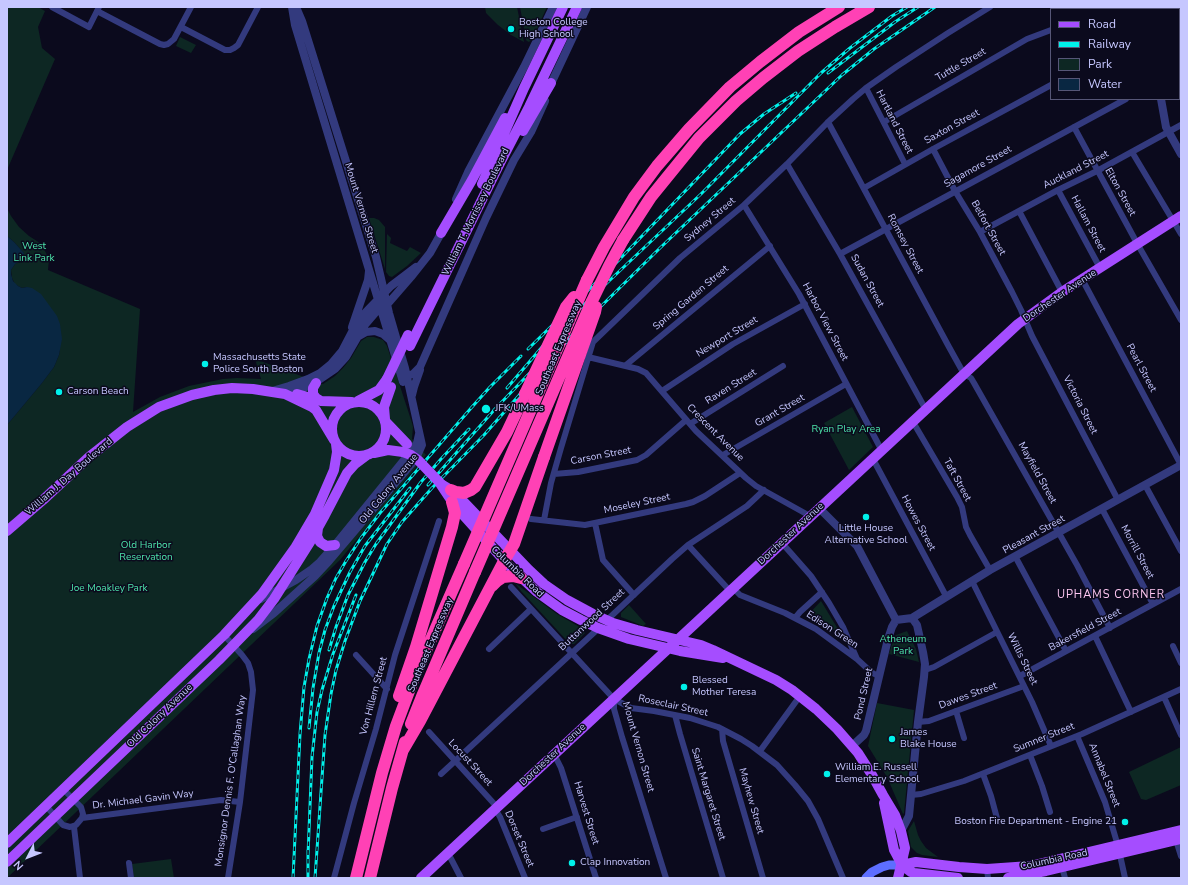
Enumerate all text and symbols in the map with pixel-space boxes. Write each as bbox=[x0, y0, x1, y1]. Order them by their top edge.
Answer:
legend bbox=[1050, 8, 1180, 100]
text: Road bbox=[1088, 16, 1116, 32]
place label: Boston College High School bbox=[519, 17, 588, 40]
marker: Boston College High School bbox=[506, 24, 516, 34]
text: Railway bbox=[1088, 36, 1131, 52]
street label: Tuttle Street bbox=[934, 46, 988, 84]
text: Park bbox=[1088, 56, 1112, 72]
text: Water bbox=[1088, 76, 1122, 92]
street label: Hartland Street bbox=[873, 88, 915, 156]
street label: Saxton Street bbox=[922, 107, 982, 147]
street label: Sagamore Street bbox=[942, 143, 1014, 191]
street label: William T. Morrissey Boulevard bbox=[440, 146, 512, 278]
street label: Auckland Street bbox=[1041, 148, 1111, 192]
street label: Mount Vernon Street bbox=[342, 162, 380, 254]
street label: Elton Street bbox=[1102, 166, 1138, 218]
street label: Hallam Street bbox=[1068, 194, 1108, 254]
street label: Sydney Street bbox=[682, 195, 738, 245]
street label: Belfort Street bbox=[968, 198, 1008, 258]
street label: Romsey Street bbox=[884, 212, 926, 276]
park label: West Link Park bbox=[14, 241, 54, 264]
street label: Sudan Street bbox=[848, 253, 886, 309]
street label: Spring Garden Street bbox=[651, 263, 731, 333]
street label: Dorchester Avenue bbox=[1021, 267, 1099, 325]
street label: Harbor View Street bbox=[799, 281, 851, 363]
street label: Southeast Expressway bbox=[534, 299, 584, 397]
street label: Newport Street bbox=[694, 314, 760, 360]
street label: Pearl Street bbox=[1123, 342, 1159, 394]
place label: Massachusetts State Police South Boston bbox=[213, 352, 306, 376]
marker: Massachusetts State Police South Boston bbox=[200, 359, 210, 369]
street label: Raven Street bbox=[703, 367, 759, 407]
street label: Victoria Street bbox=[1060, 374, 1100, 436]
place label: Carson Beach bbox=[67, 386, 129, 398]
marker: Carson Beach bbox=[54, 387, 64, 397]
street label: Grant Street bbox=[753, 392, 807, 430]
street label: Crescent Avenue bbox=[684, 402, 746, 464]
marker: JFK/UMass bbox=[480, 403, 492, 415]
place label: JFK/UMass bbox=[495, 403, 544, 415]
park label: Ryan Play Area bbox=[812, 424, 880, 436]
street label: William J. Day Boulevard bbox=[23, 436, 115, 518]
street label: Mayfield Street bbox=[1015, 440, 1059, 506]
street label: Carson Street bbox=[570, 444, 632, 468]
street label: Old Colony Avenue bbox=[357, 452, 421, 526]
street label: Taft Street bbox=[940, 457, 974, 503]
street label: Moseley Street bbox=[603, 491, 671, 517]
street label: Howes Street bbox=[898, 493, 938, 553]
street label: Dorchester Avenue bbox=[756, 500, 826, 568]
marker: Little House Alternative School bbox=[861, 512, 871, 522]
street label: Pleasant Street bbox=[1001, 513, 1067, 557]
place label: Little House Alternative School bbox=[825, 523, 907, 546]
street label: Morrill Street bbox=[1118, 523, 1156, 581]
park label: Old Harbor Reservation bbox=[119, 540, 173, 564]
street label: Columbia Road bbox=[488, 544, 546, 600]
park label: Joe Moakley Park bbox=[71, 583, 147, 595]
street label: Buttonwood Street bbox=[557, 586, 627, 654]
district label: UPHAMS CORNER bbox=[1057, 588, 1165, 602]
street label: Southeast Expressway bbox=[406, 596, 456, 694]
street label: Bakersfield Street bbox=[1047, 606, 1123, 654]
street label: Edison Green bbox=[804, 609, 860, 651]
street label: Willis Street bbox=[1004, 631, 1040, 687]
park label: Atheneum Park bbox=[880, 634, 926, 658]
street label: Von Hillern Street bbox=[358, 656, 390, 736]
street label: Pond Street bbox=[852, 667, 876, 721]
place label: Blessed Mother Teresa bbox=[692, 675, 756, 698]
street label: Dawes Street bbox=[937, 680, 999, 712]
street label: Old Colony Avenue bbox=[125, 682, 195, 750]
marker: Blessed Mother Teresa bbox=[679, 682, 689, 692]
street label: Roseclair Street bbox=[637, 693, 709, 719]
street label: Monsignor Dennis F. O'Callaghan Way bbox=[213, 695, 249, 867]
street label: Mount Vernon Street bbox=[619, 700, 657, 794]
street label: Sumner Street bbox=[1012, 720, 1076, 756]
street label: Dorchester Avenue bbox=[518, 721, 588, 789]
place label: James Blake House bbox=[900, 727, 957, 750]
marker: James Blake House bbox=[887, 734, 897, 744]
street label: Locust Street bbox=[445, 737, 495, 789]
street label: Annabel Street bbox=[1086, 741, 1122, 809]
street label: Saint Margaret Street bbox=[688, 746, 728, 842]
place label: William E. Russell Elementary School bbox=[835, 762, 920, 786]
street label: Mayhew Street bbox=[736, 767, 766, 835]
marker: William E. Russell Elementary School bbox=[822, 769, 832, 779]
street label: Harvest Street bbox=[571, 780, 601, 846]
street label: Dr. Michael Gavin Way bbox=[92, 788, 194, 812]
street label: Dorset Street bbox=[502, 809, 536, 869]
place label: Boston Fire Department - Engine 21 bbox=[955, 816, 1117, 828]
marker: Boston Fire Department - Engine 21 bbox=[1120, 817, 1130, 827]
north arrow bbox=[8, 837, 48, 877]
street label: Columbia Road bbox=[1019, 847, 1089, 873]
text: N bbox=[10, 857, 27, 873]
place label: Clap Innovation bbox=[580, 857, 650, 869]
marker: Clap Innovation bbox=[567, 858, 577, 868]

